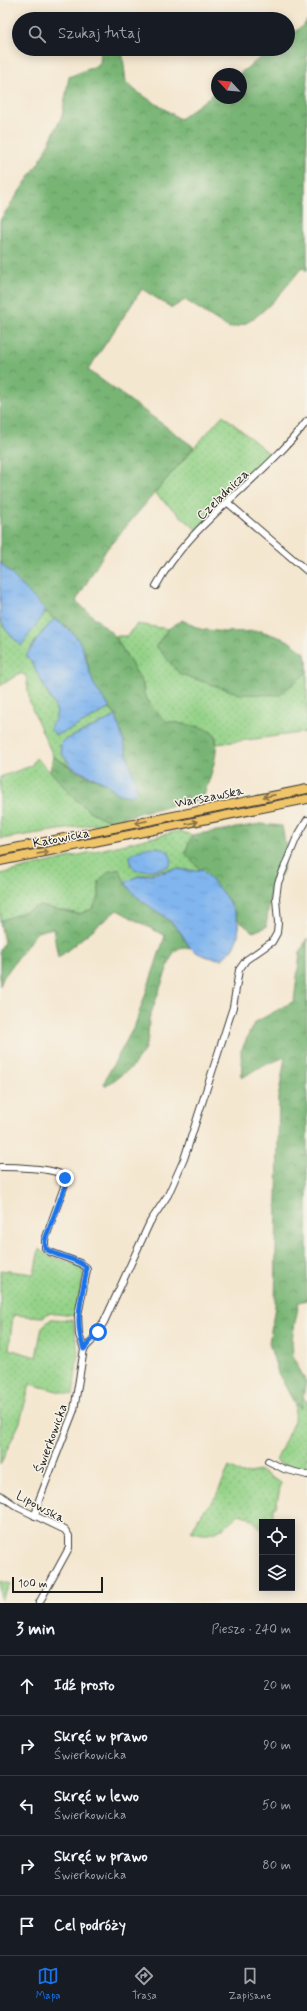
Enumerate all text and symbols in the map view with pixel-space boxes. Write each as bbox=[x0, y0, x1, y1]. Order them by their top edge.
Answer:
search box bbox=[12, 12, 295, 56]
icon: search bbox=[26, 23, 48, 45]
text: Szukaj tutaj bbox=[58, 24, 141, 44]
north arrow bbox=[211, 68, 247, 104]
street label: Czeladnicza bbox=[193, 466, 253, 524]
street label: Warszawska bbox=[173, 782, 245, 812]
one-way arrow bbox=[263, 793, 276, 801]
one-way arrow bbox=[135, 819, 148, 827]
one-way arrow bbox=[185, 819, 198, 827]
street label: Katowicka bbox=[31, 825, 91, 852]
one-way arrow bbox=[36, 849, 49, 857]
route end bbox=[56, 1169, 74, 1187]
route start bbox=[89, 1323, 107, 1341]
street label: Świerkowicka bbox=[30, 1401, 72, 1475]
street label: Lipowska bbox=[13, 1487, 68, 1527]
map controls bbox=[259, 1519, 295, 1591]
button: locate bbox=[259, 1519, 295, 1555]
button: layers bbox=[259, 1555, 295, 1591]
scale bar bbox=[12, 1575, 103, 1594]
text: 100 m bbox=[18, 1577, 48, 1591]
text: 3 min bbox=[16, 1618, 55, 1640]
text: Pieszo · 240 m bbox=[212, 1621, 291, 1638]
icon: ahead bbox=[16, 1675, 38, 1697]
text: Idź prosto bbox=[54, 1676, 115, 1696]
text: 20 m bbox=[263, 1677, 291, 1694]
text: Skręć w prawo bbox=[54, 1727, 148, 1747]
icon: right bbox=[16, 1735, 38, 1757]
text: 90 m bbox=[263, 1737, 291, 1754]
text: Świerkowicka bbox=[54, 1747, 126, 1764]
text: Skręć w lewo bbox=[54, 1787, 139, 1807]
icon: left bbox=[16, 1795, 38, 1817]
text: 50 m bbox=[262, 1797, 291, 1814]
text: Świerkowicka bbox=[54, 1807, 126, 1824]
text: Skręć w prawo bbox=[54, 1847, 148, 1867]
icon: right bbox=[16, 1855, 38, 1877]
text: 80 m bbox=[262, 1857, 291, 1874]
text: Świerkowicka bbox=[54, 1867, 126, 1884]
icon: arrive bbox=[16, 1915, 38, 1937]
text: Cel podróży bbox=[54, 1916, 126, 1936]
tab: Mapa bbox=[36, 1965, 61, 2003]
tab: Trasa bbox=[132, 1965, 157, 2003]
tab: Zapisane bbox=[228, 1965, 271, 2003]

